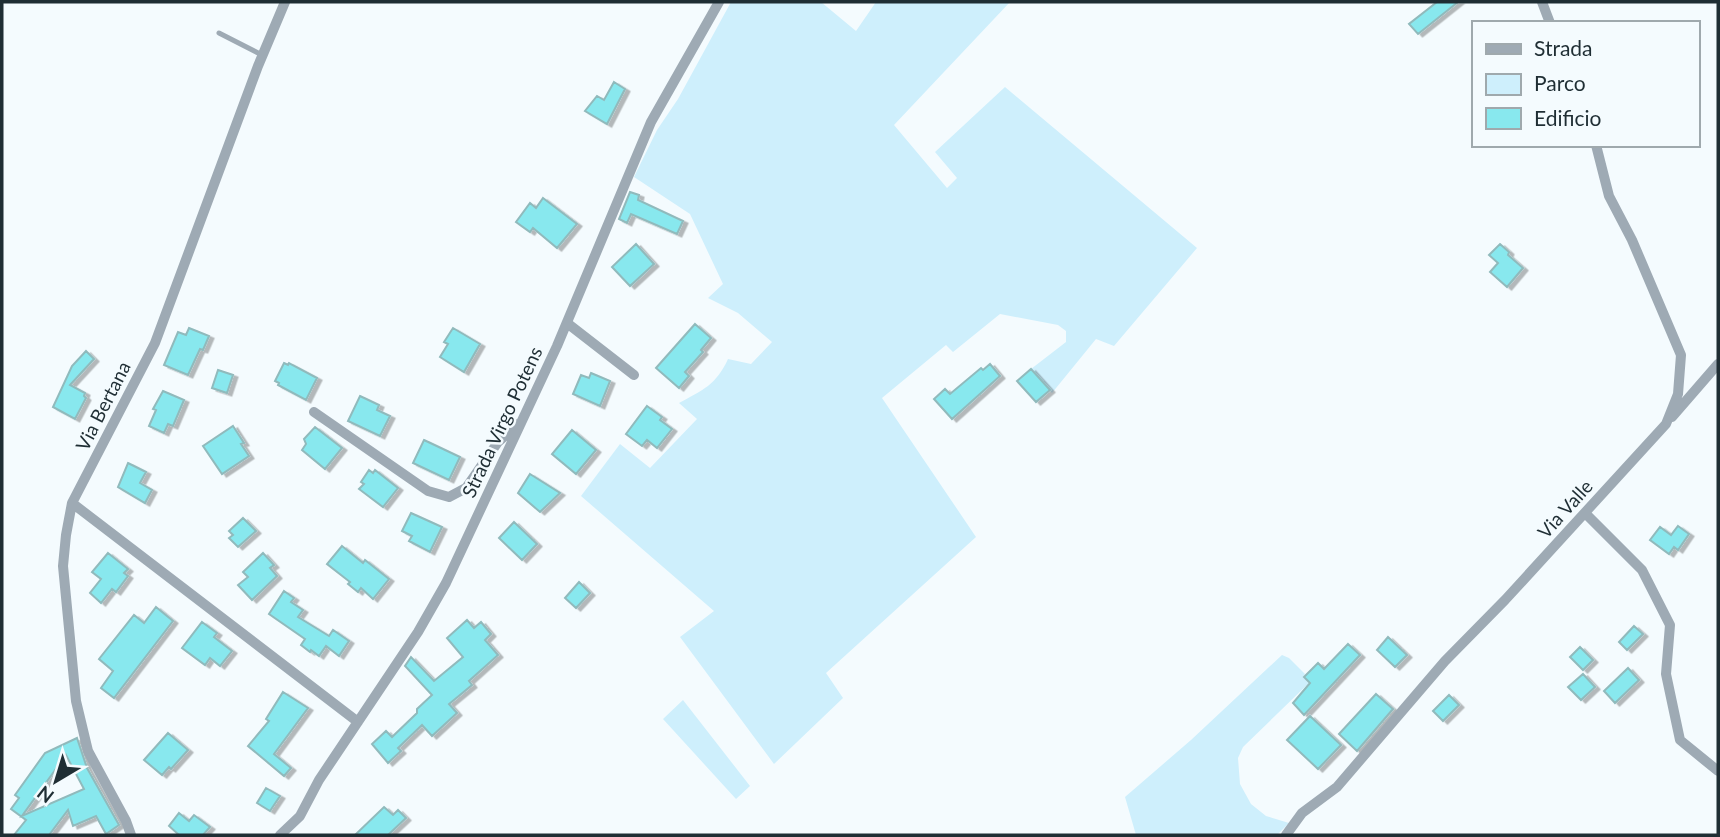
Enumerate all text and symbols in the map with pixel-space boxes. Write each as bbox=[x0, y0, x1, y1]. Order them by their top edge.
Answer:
legend bbox=[1472, 21, 1699, 147]
text: Strada bbox=[1534, 35, 1593, 60]
text: Parco bbox=[1534, 70, 1586, 95]
text: Edificio bbox=[1534, 105, 1602, 130]
street label: Strada Virgo Potens bbox=[457, 343, 547, 501]
street label: Via Bertana bbox=[70, 357, 135, 454]
street label: Via Valle bbox=[1532, 475, 1597, 543]
north arrow bbox=[21, 746, 91, 816]
text: N bbox=[32, 781, 58, 808]

